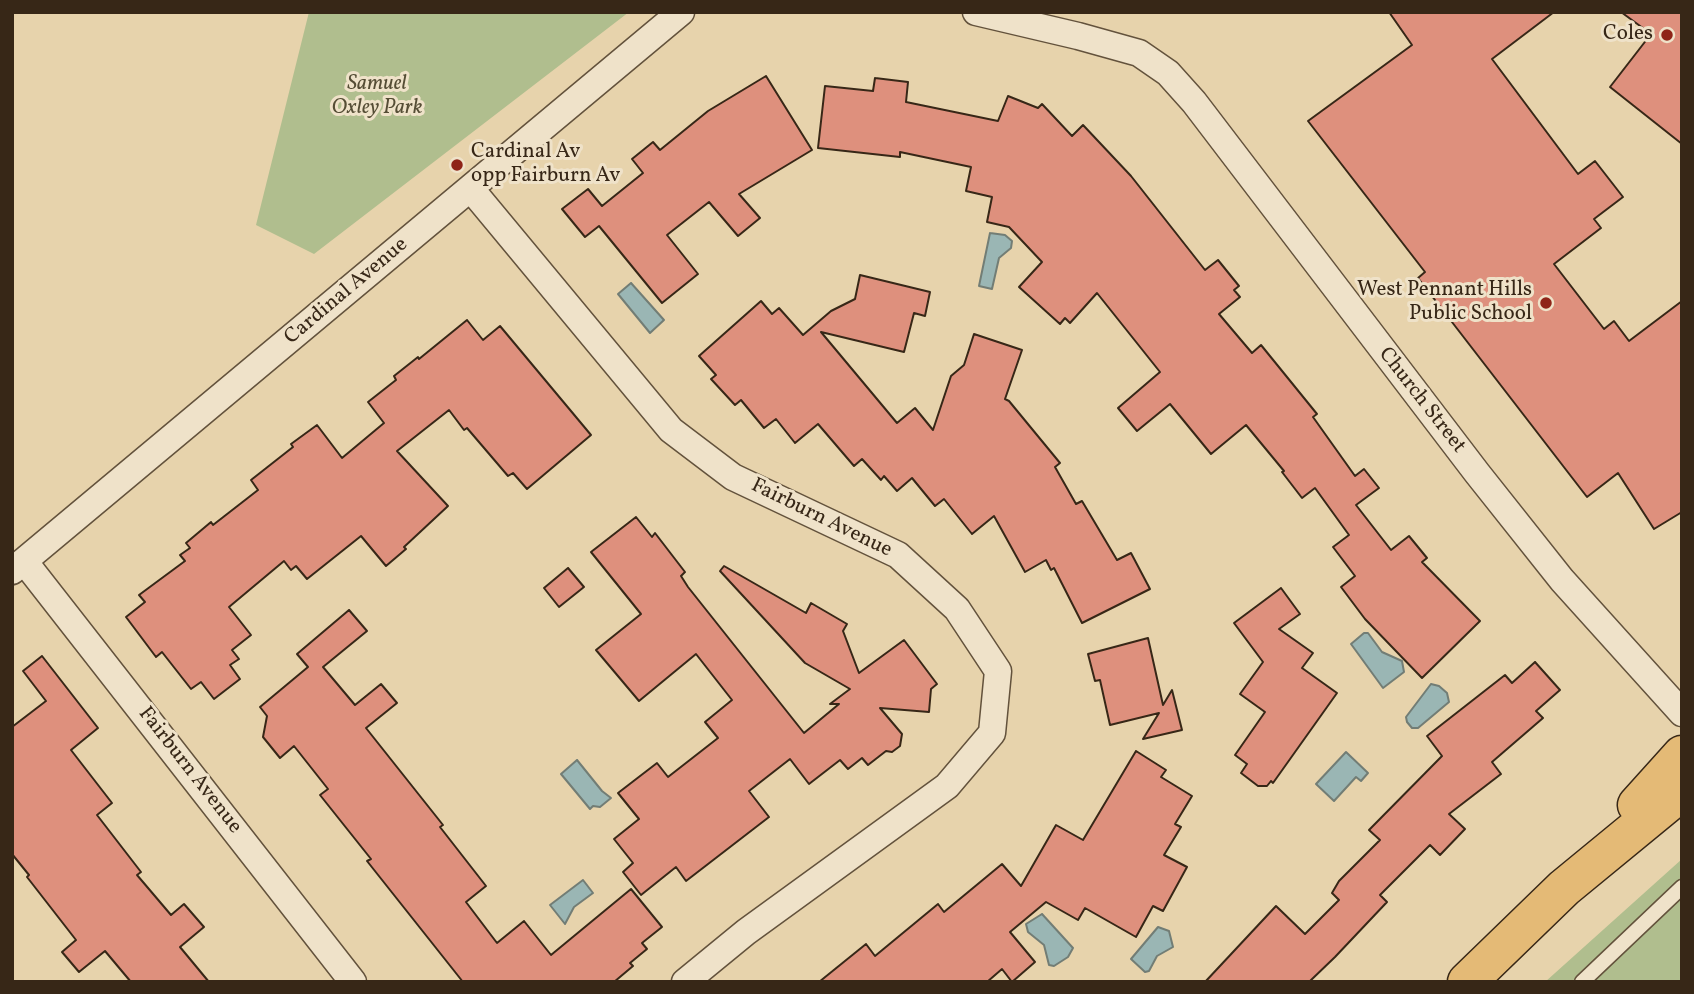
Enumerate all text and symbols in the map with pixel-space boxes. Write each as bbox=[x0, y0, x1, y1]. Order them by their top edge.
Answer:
place label: Coles bbox=[1603, 22, 1653, 48]
marker: Coles bbox=[1659, 27, 1675, 43]
park label: Samuel Oxley Park bbox=[332, 72, 422, 122]
place label: Cardinal Av opp Fairburn Av bbox=[471, 140, 620, 190]
marker: Cardinal Av opp Fairburn Av bbox=[449, 157, 465, 173]
street label: Cardinal Avenue bbox=[280, 233, 414, 351]
place label: West Pennant Hills Public School bbox=[1357, 278, 1532, 328]
marker: West Pennant Hills Public School bbox=[1538, 295, 1554, 311]
street label: Church Street bbox=[1372, 343, 1470, 459]
street label: Fairburn Avenue bbox=[746, 474, 896, 564]
street label: Fairburn Avenue bbox=[132, 703, 246, 839]

